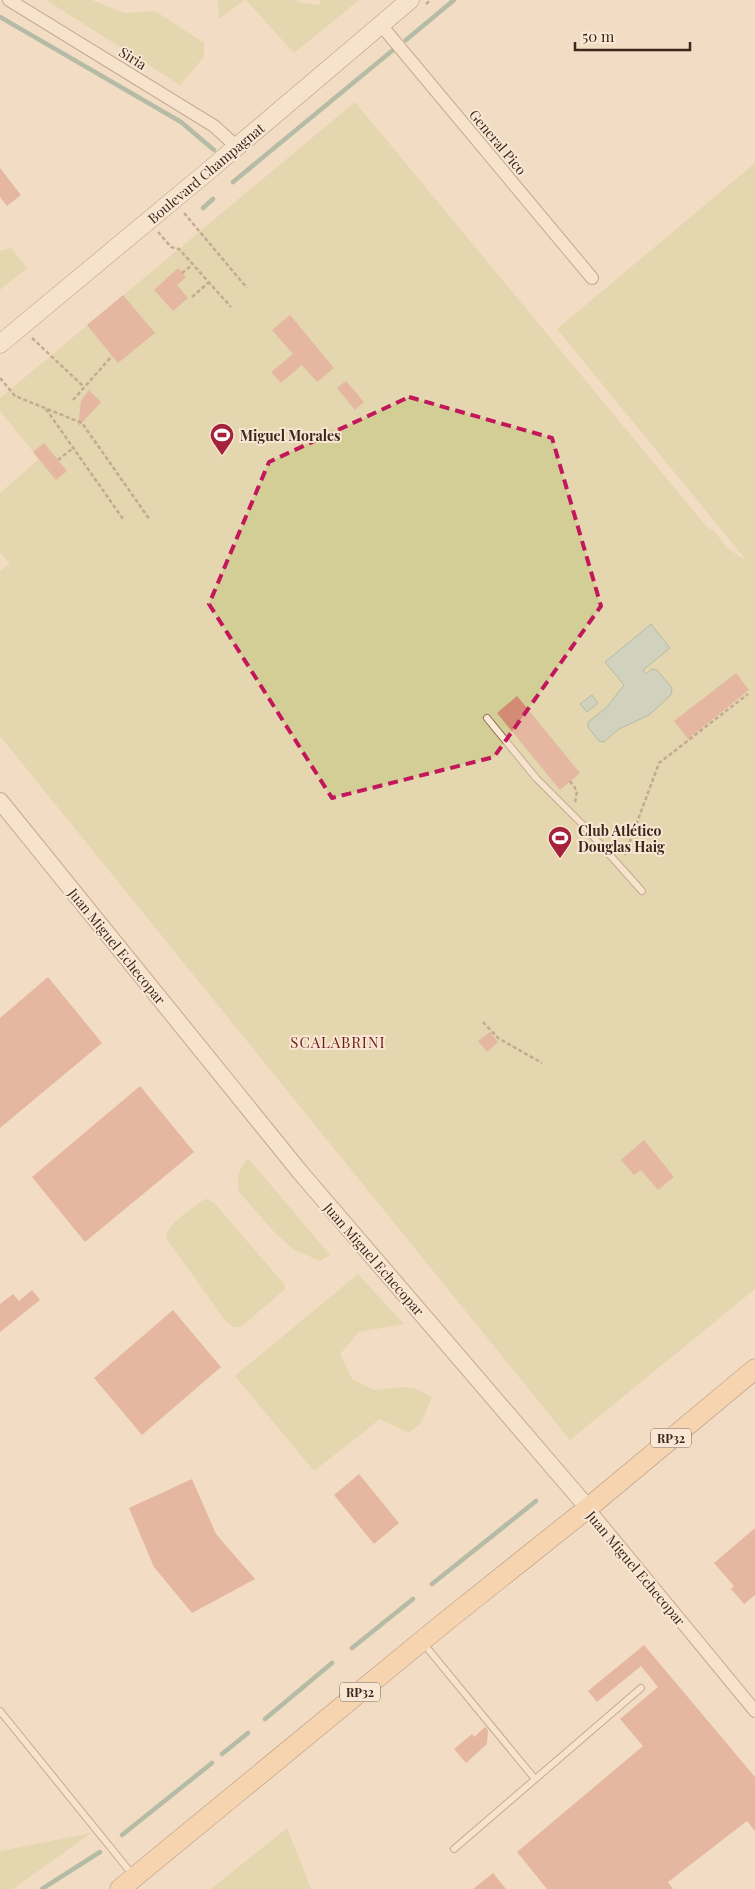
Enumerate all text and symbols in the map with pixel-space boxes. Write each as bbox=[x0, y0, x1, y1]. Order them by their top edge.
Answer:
scale bar bbox=[575, 20, 690, 52]
text: 50 m bbox=[582, 26, 615, 46]
street label: Siria bbox=[116, 42, 150, 74]
street label: General Pico bbox=[465, 105, 531, 179]
street label: Boulevard Champagnat bbox=[144, 118, 269, 227]
sports icon: Miguel Morales bbox=[209, 422, 235, 456]
place label: Miguel Morales bbox=[240, 426, 340, 445]
place label: Club Atlético Douglas Haig bbox=[578, 821, 665, 856]
sports icon: Club Atlético Douglas Haig bbox=[547, 825, 573, 859]
street label: Juan Miguel Echecopar bbox=[64, 883, 170, 1009]
district label: SCALABRINI bbox=[290, 1032, 386, 1052]
street label: Juan Miguel Echecopar bbox=[319, 1198, 429, 1320]
road number: RP32 bbox=[651, 1429, 691, 1448]
street label: Juan Miguel Echecopar bbox=[582, 1506, 690, 1630]
road number: RP32 bbox=[340, 1682, 380, 1701]

